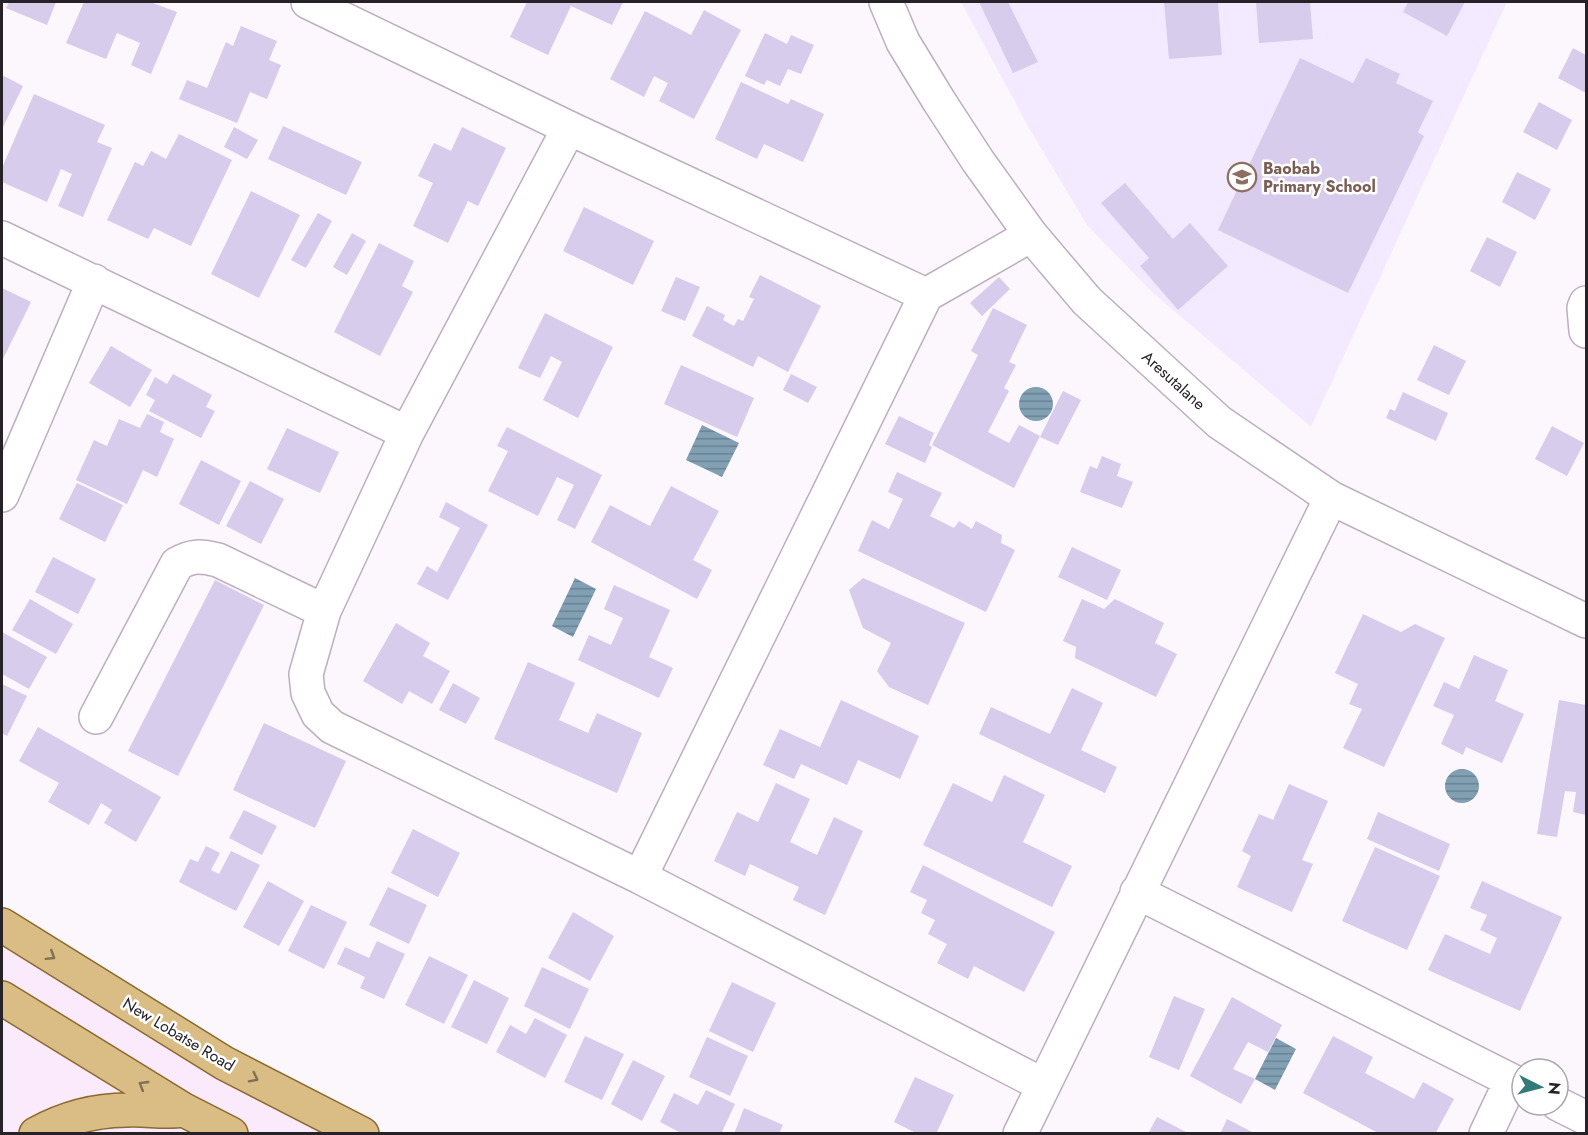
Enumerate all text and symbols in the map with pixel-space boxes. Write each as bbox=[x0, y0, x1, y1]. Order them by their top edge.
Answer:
place label: Baobab Primary School bbox=[1263, 157, 1376, 198]
school or university icon: Baobab Primary School bbox=[1226, 161, 1258, 193]
street label: Aresutalane bbox=[1137, 346, 1211, 415]
one-way arrow bbox=[44, 949, 55, 960]
street label: New Lobatse Road bbox=[119, 992, 239, 1077]
north arrow bbox=[1510, 1057, 1570, 1117]
one-way arrow bbox=[248, 1071, 259, 1083]
one-way arrow bbox=[139, 1080, 149, 1092]
text: N bbox=[1542, 1081, 1567, 1096]

